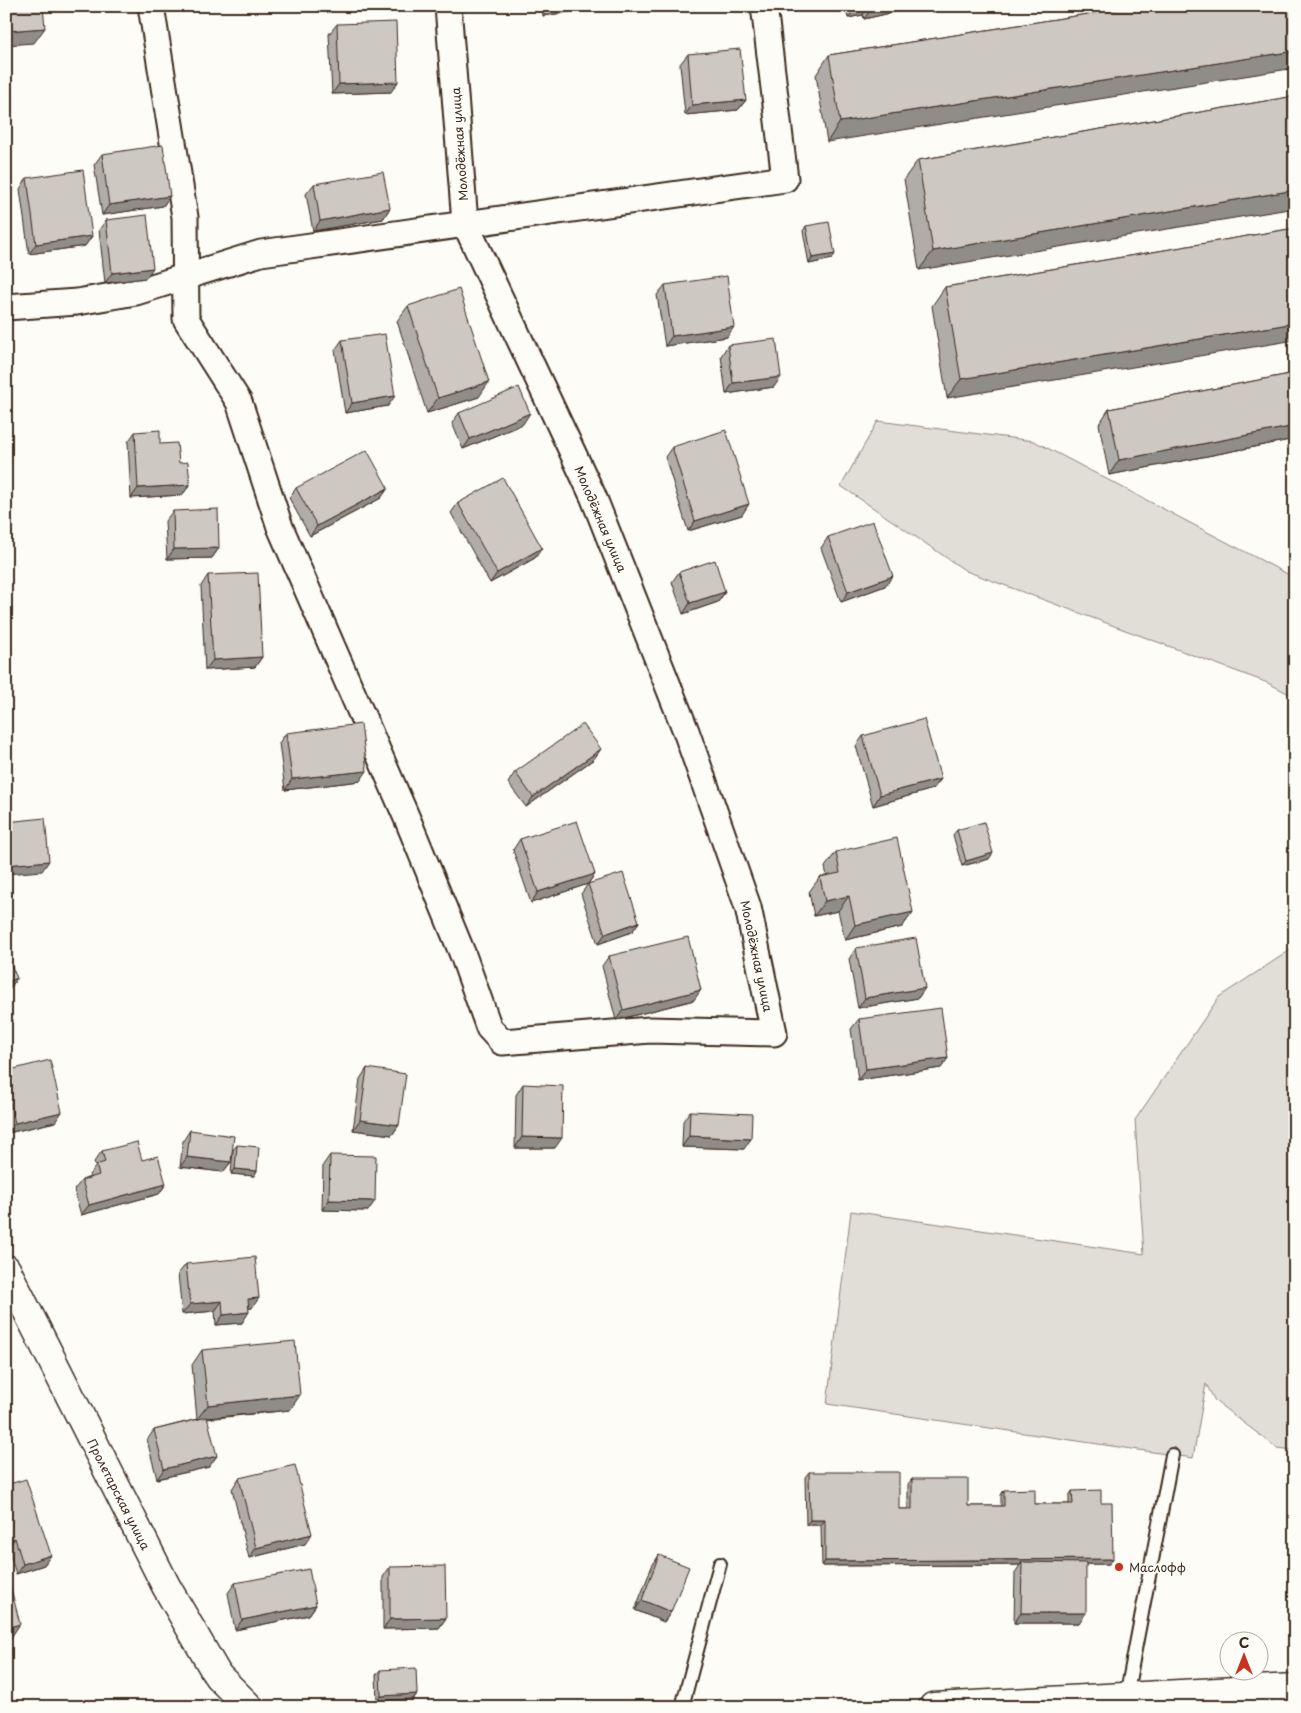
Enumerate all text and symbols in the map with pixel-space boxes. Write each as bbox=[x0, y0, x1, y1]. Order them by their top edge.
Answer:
street label: Молодёжная улица bbox=[446, 86, 472, 201]
street label: Молодёжная улица bbox=[570, 463, 632, 575]
street label: Молодёжная улица bbox=[736, 898, 778, 1014]
street label: Пролетарская улица bbox=[83, 1435, 155, 1553]
place label: Маслофф bbox=[1129, 1558, 1186, 1576]
marker: Маслофф bbox=[1113, 1561, 1125, 1573]
north arrow bbox=[1218, 1630, 1268, 1680]
text: С bbox=[1239, 1632, 1249, 1653]

